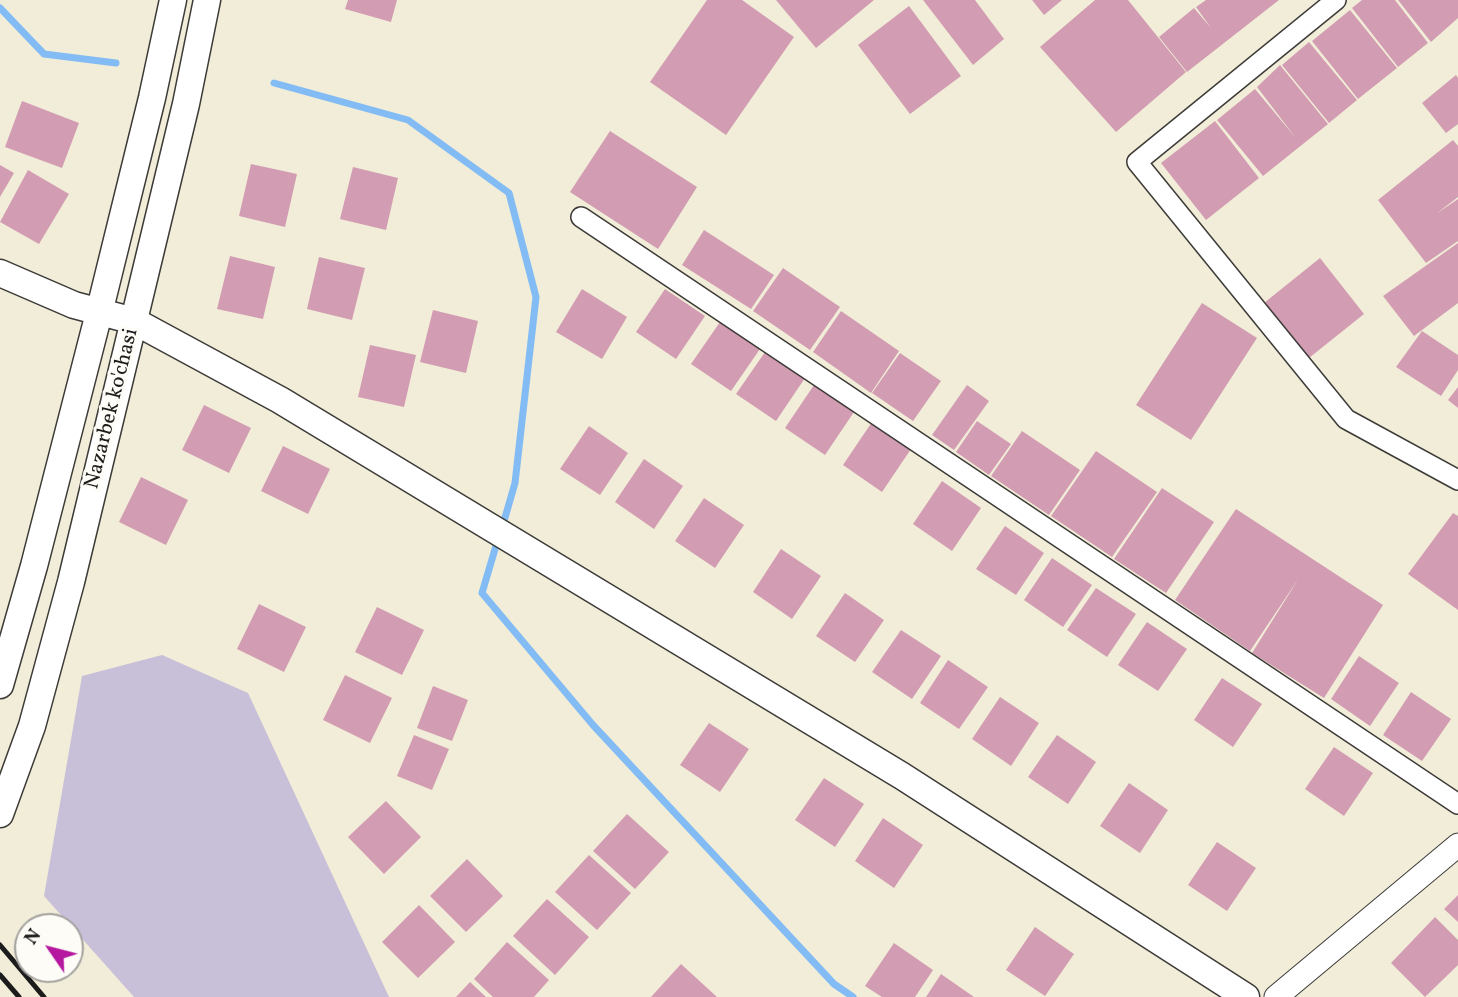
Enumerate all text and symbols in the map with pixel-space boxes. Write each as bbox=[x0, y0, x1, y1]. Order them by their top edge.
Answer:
street label: Nazarbek ko'chasi bbox=[81, 326, 145, 492]
north arrow bbox=[14, 913, 84, 983]
text: N bbox=[19, 924, 48, 950]

